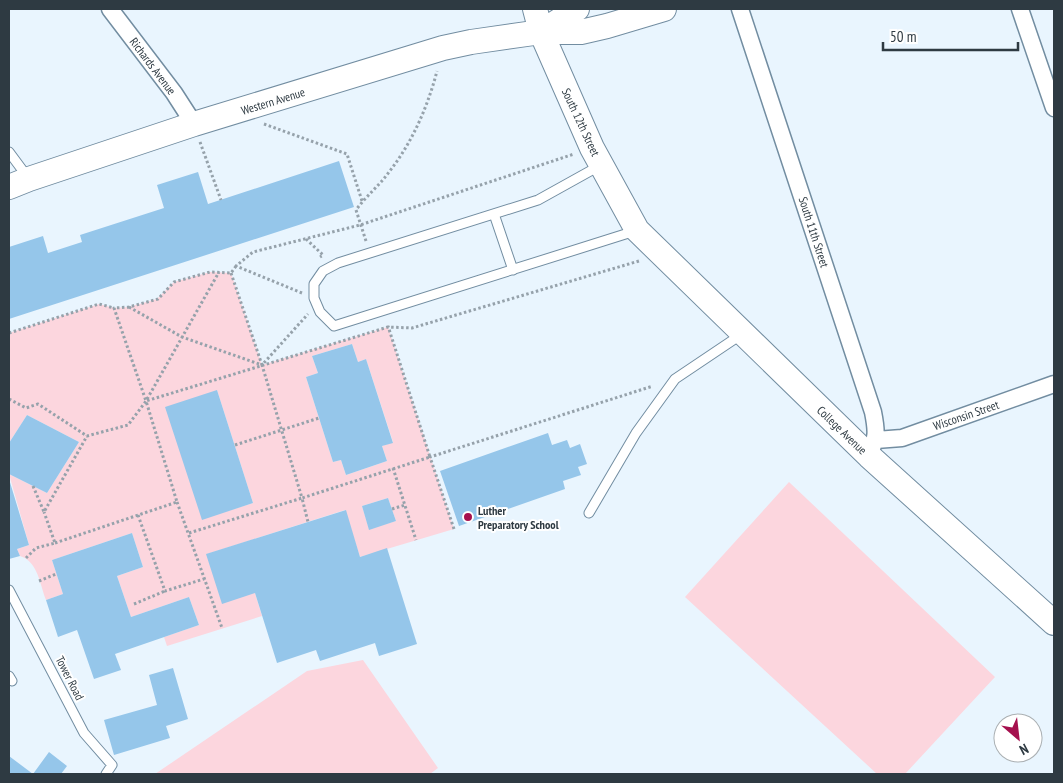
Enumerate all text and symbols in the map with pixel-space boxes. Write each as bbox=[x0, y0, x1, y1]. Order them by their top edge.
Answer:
scale bar bbox=[883, 20, 1018, 52]
text: 50 m bbox=[890, 27, 916, 46]
street label: Richards Avenue bbox=[127, 34, 179, 98]
street label: Western Avenue bbox=[239, 84, 307, 118]
street label: South 12th Street bbox=[559, 86, 604, 159]
street label: South 11th Street bbox=[796, 195, 833, 270]
street label: Wisconsin Street bbox=[931, 397, 1002, 433]
street label: College Avenue bbox=[814, 403, 870, 457]
place label: Luther Preparatory School bbox=[478, 503, 559, 532]
marker: Luther Preparatory School bbox=[462, 511, 474, 523]
street label: Tower Road bbox=[53, 653, 87, 703]
north arrow bbox=[993, 713, 1043, 763]
text: N bbox=[1017, 740, 1032, 759]

